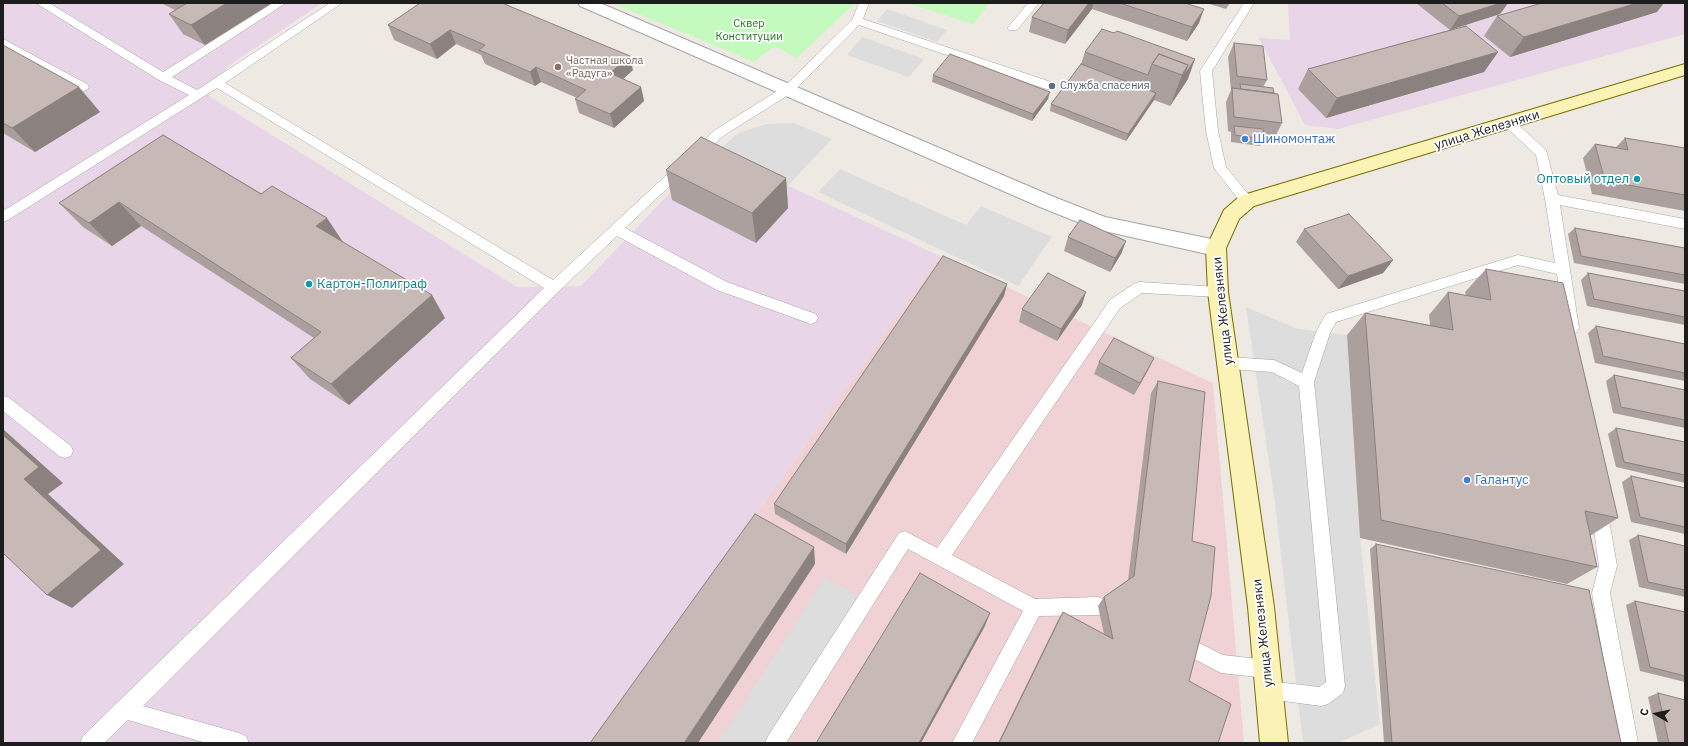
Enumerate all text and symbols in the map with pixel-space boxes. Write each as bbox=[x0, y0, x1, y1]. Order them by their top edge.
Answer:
park label: Сквер Конституции bbox=[715, 17, 783, 43]
place label: Частная школа «Радуга» bbox=[566, 54, 643, 80]
marker: Частная школа «Радуга» bbox=[553, 62, 563, 72]
place label: Служба спасения bbox=[1060, 79, 1150, 93]
marker: Служба спасения bbox=[1047, 81, 1057, 91]
street label: улица Железняки bbox=[1433, 107, 1541, 153]
place label: Шиномонтаж bbox=[1253, 131, 1335, 147]
marker: Шиномонтаж bbox=[1240, 134, 1250, 144]
place label: Оптовый отдел bbox=[1537, 171, 1629, 187]
marker: Оптовый отдел bbox=[1632, 174, 1642, 184]
street label: улица Железняки bbox=[1210, 256, 1236, 366]
place label: Картон-Полиграф bbox=[317, 276, 427, 292]
marker: Картон-Полиграф bbox=[304, 279, 314, 289]
place label: Галантус bbox=[1475, 472, 1528, 488]
marker: Галантус bbox=[1462, 475, 1472, 485]
street label: улица Железняки bbox=[1250, 578, 1276, 688]
north arrow bbox=[1636, 694, 1676, 734]
text: С bbox=[1637, 707, 1652, 717]

